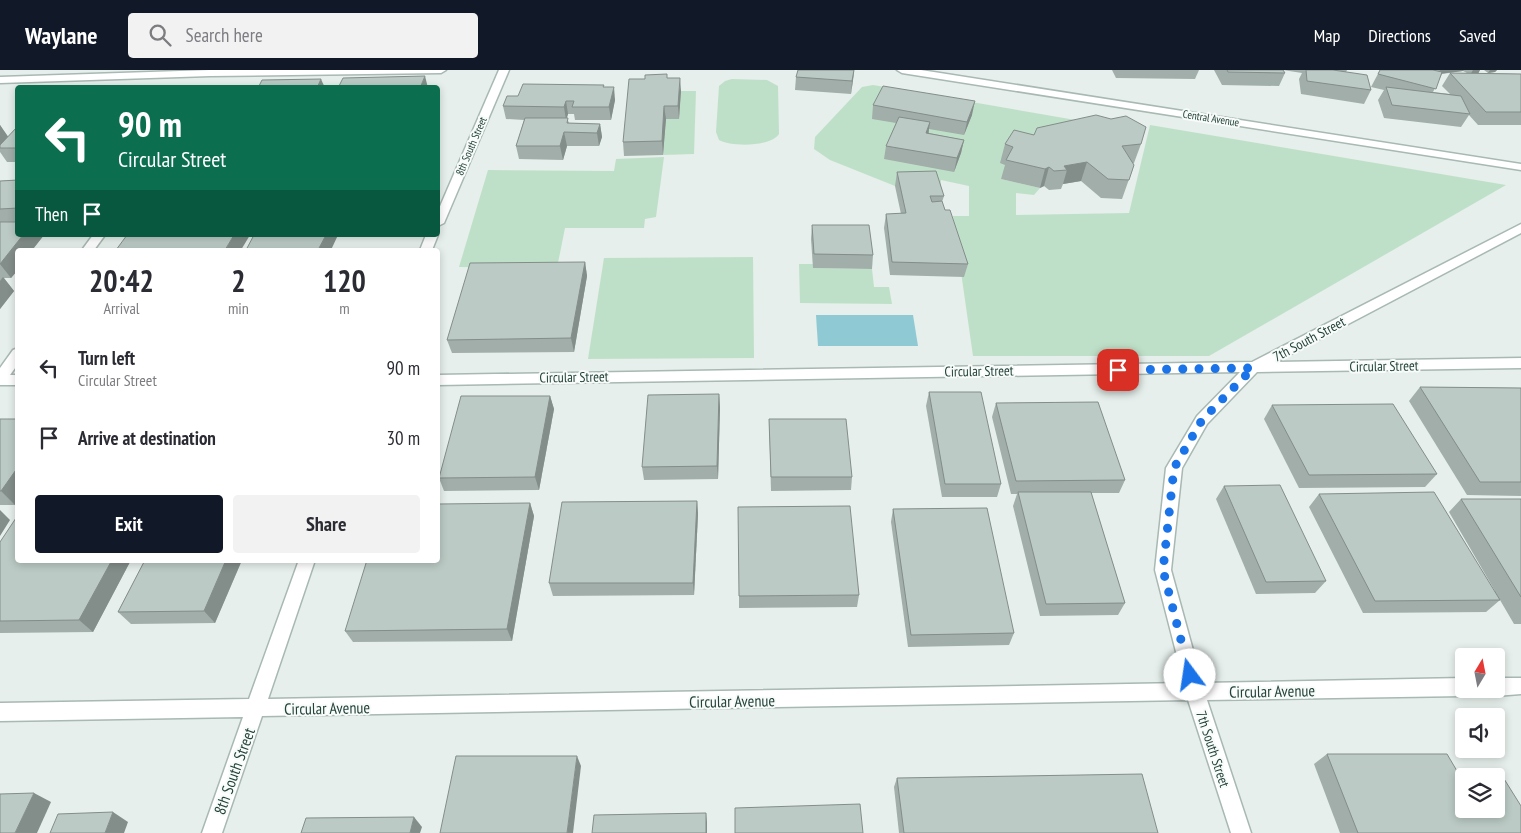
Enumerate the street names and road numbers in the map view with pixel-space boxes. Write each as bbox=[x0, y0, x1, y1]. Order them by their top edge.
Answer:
street label: Central Avenue bbox=[1182, 107, 1241, 129]
street label: 8th South Street bbox=[452, 115, 490, 177]
street label: 7th South Street bbox=[1270, 312, 1348, 366]
street label: Circular Street bbox=[1349, 356, 1419, 376]
street label: Circular Street bbox=[944, 361, 1014, 381]
street label: Circular Street bbox=[539, 367, 609, 387]
street label: Circular Avenue bbox=[1229, 680, 1315, 702]
street label: Circular Avenue bbox=[689, 690, 775, 712]
street label: Circular Avenue bbox=[284, 697, 370, 719]
street label: 7th South Street bbox=[1192, 709, 1234, 790]
street label: 8th South Street bbox=[209, 724, 259, 817]

